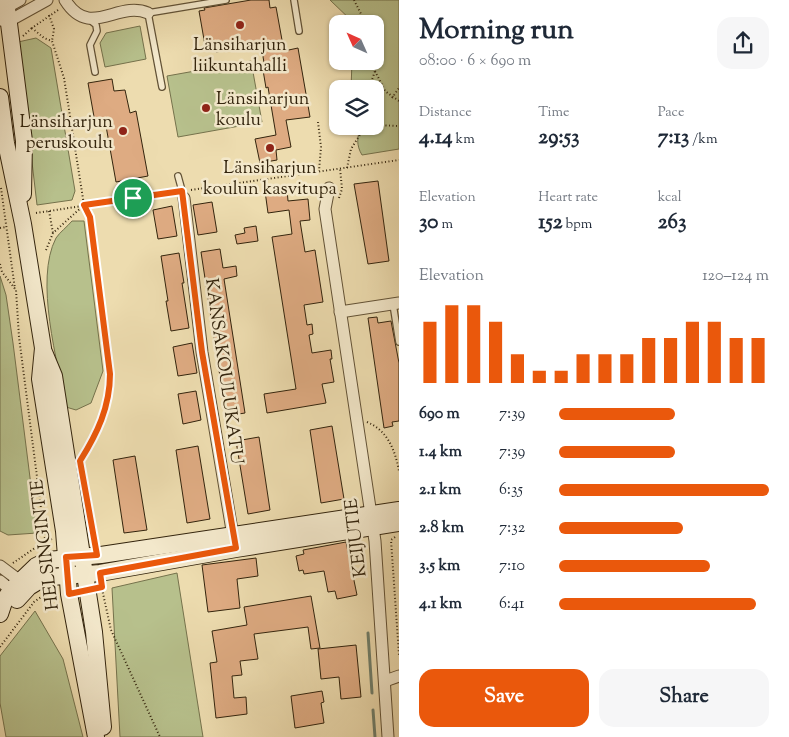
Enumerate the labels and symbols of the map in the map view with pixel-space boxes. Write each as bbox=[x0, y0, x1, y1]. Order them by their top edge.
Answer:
north arrow bbox=[329, 15, 384, 70]
marker: Länsiharjun liikuntahalli bbox=[234, 19, 246, 31]
place label: Länsiharjun liikuntahalli bbox=[193, 33, 287, 80]
place label: Länsiharjun koulu bbox=[216, 87, 310, 134]
marker: Länsiharjun koulu bbox=[200, 102, 212, 114]
place label: Länsiharjun peruskoulu bbox=[20, 110, 113, 157]
marker: Länsiharjun peruskoulu bbox=[117, 125, 129, 137]
marker: Länsiharjun koulun kasvitupa bbox=[264, 142, 276, 154]
place label: Länsiharjun koulun kasvitupa bbox=[203, 156, 337, 203]
pin bbox=[112, 177, 154, 219]
street label: KANSAKOULUKATU bbox=[197, 277, 249, 466]
street label: HELSINGINTIE bbox=[25, 478, 67, 612]
street label: KEIJUTIE bbox=[339, 497, 375, 579]

